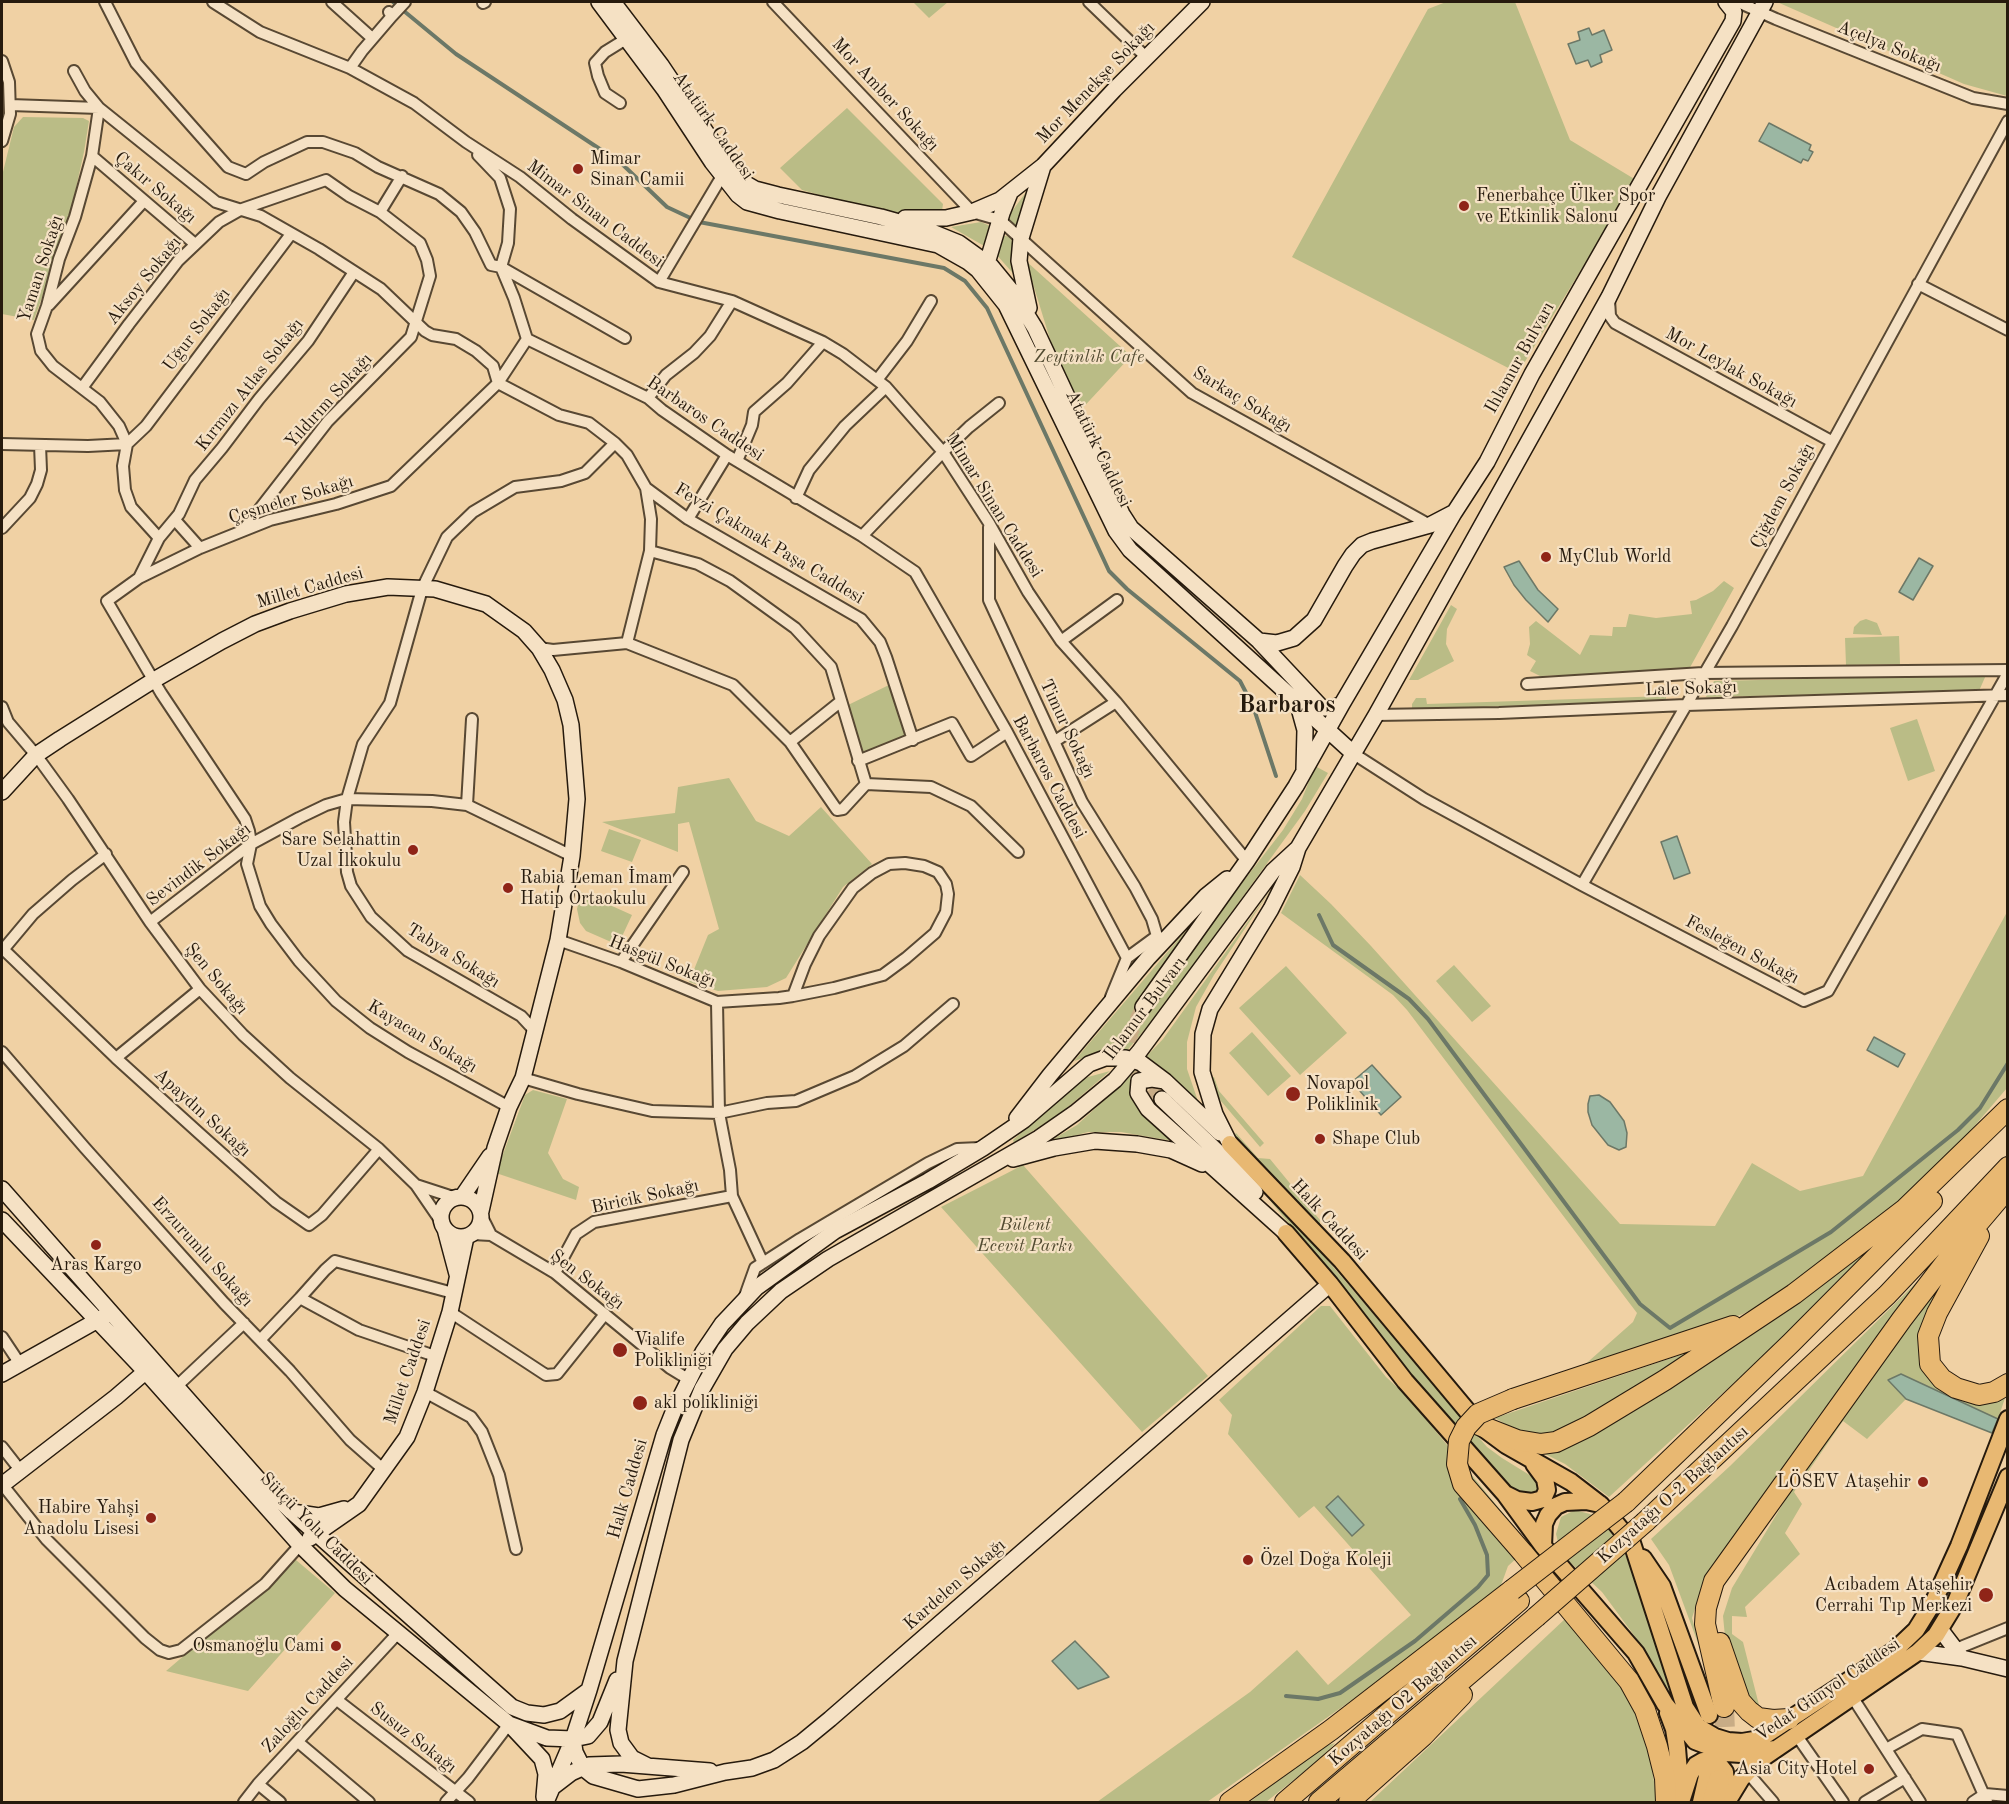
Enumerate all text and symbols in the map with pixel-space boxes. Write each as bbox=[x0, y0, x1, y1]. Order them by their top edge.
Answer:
street label: Açelya Sokağı bbox=[1834, 16, 1944, 78]
street label: Mor Menekşe Sokağı bbox=[1032, 18, 1160, 148]
street label: Mor Amber Sokağı bbox=[827, 34, 943, 156]
street label: Atatürk Caddesi bbox=[668, 68, 758, 184]
street label: Çakır Sokağı bbox=[110, 147, 200, 229]
place label: Mimar Sinan Camii bbox=[590, 148, 684, 190]
street label: Mimar Sinan Caddesi bbox=[522, 156, 668, 272]
marker: Mimar Sinan Camii bbox=[571, 162, 585, 176]
place label: Fenerbahçe Ülker Spor ve Etkinlik Salonu bbox=[1476, 185, 1655, 228]
marker: Fenerbahçe Ülker Spor ve Etkinlik Salonu bbox=[1457, 199, 1471, 213]
street label: Yaman Sokağı bbox=[13, 213, 69, 325]
street label: Aksoy Sokağı bbox=[102, 232, 186, 330]
street label: Uğur Sokağı bbox=[159, 284, 235, 376]
street label: Ihlamur Bulvarı bbox=[1481, 299, 1559, 417]
street label: Kırmızı Atlas Sokağı bbox=[191, 314, 309, 456]
street label: Mor Leylak Sokağı bbox=[1661, 323, 1801, 413]
park label: Zeytinlik Cafe bbox=[1034, 346, 1144, 368]
street label: Yıldırım Sokağı bbox=[281, 349, 377, 453]
street label: Sarkaç Sokağı bbox=[1189, 362, 1295, 438]
street label: Barbaros Caddesi bbox=[642, 372, 768, 466]
street label: Atatürk Caddesi bbox=[1060, 387, 1136, 511]
street label: Mimar Sinan Caddesi bbox=[941, 430, 1047, 582]
street label: Çiğdem Sokağı bbox=[1746, 439, 1820, 553]
street label: Çeşmeler Sokağı bbox=[226, 471, 356, 529]
street label: Fevzi Çakmak Paşa Caddesi bbox=[670, 479, 868, 609]
place label: MyClub World bbox=[1558, 546, 1671, 568]
marker: MyClub World bbox=[1539, 550, 1553, 564]
street label: Millet Caddesi bbox=[254, 562, 366, 614]
street label: Timur Sokağı bbox=[1035, 676, 1099, 782]
street label: Lale Sokağı bbox=[1645, 677, 1737, 701]
district label: Barbaros bbox=[1238, 692, 1336, 720]
street label: Barbaros Caddesi bbox=[1007, 712, 1091, 842]
street label: Sevindik Sokağı bbox=[143, 819, 255, 911]
place label: Sare Selahattin Uzal İlkokulu bbox=[281, 829, 401, 872]
marker: Sare Selahattin Uzal İlkokulu bbox=[406, 843, 420, 857]
place label: Rabia Leman İmam Hatip Ortaokulu bbox=[520, 867, 673, 910]
marker: Rabia Leman İmam Hatip Ortaokulu bbox=[501, 881, 515, 895]
street label: Fesleğen Sokağı bbox=[1681, 911, 1803, 989]
street label: Tabya Sokağı bbox=[402, 919, 504, 993]
street label: Hasgül Sokağı bbox=[606, 931, 718, 993]
street label: Şen Sokağı bbox=[180, 939, 252, 1019]
street label: Ihlamur Bulvarı bbox=[1099, 953, 1191, 1065]
street label: Kayacan Sokağı bbox=[363, 996, 481, 1078]
street label: Apaydın Sokağı bbox=[149, 1064, 255, 1162]
place label: Novapol Poliklinik bbox=[1306, 1073, 1379, 1116]
marker: Novapol Poliklinik bbox=[1284, 1085, 1302, 1103]
place label: Shape Club bbox=[1332, 1128, 1420, 1150]
marker: Shape Club bbox=[1313, 1132, 1327, 1146]
street label: Biricik Sokağı bbox=[589, 1175, 701, 1219]
street label: Halk Caddesi bbox=[1286, 1175, 1372, 1265]
street label: Erzurumlu Sokağı bbox=[147, 1192, 257, 1312]
park label: Bülent Ecevit Parkı bbox=[977, 1214, 1073, 1256]
marker: Aras Kargo bbox=[89, 1238, 103, 1252]
street label: Şen Sokağı bbox=[546, 1245, 628, 1315]
place label: Aras Kargo bbox=[50, 1254, 142, 1276]
street label: Millet Caddesi bbox=[380, 1316, 436, 1428]
place label: Vialife Polikliniği bbox=[634, 1329, 712, 1372]
marker: Vialife Polikliniği bbox=[611, 1341, 629, 1359]
place label: akl polikliniği bbox=[654, 1392, 758, 1414]
marker: akl polikliniği bbox=[631, 1394, 649, 1412]
street label: Kozyatağı O-2 Bağlantısı bbox=[1593, 1421, 1753, 1569]
street label: Halk Caddesi bbox=[603, 1437, 653, 1541]
street label: Sütçü Yolu Caddesi bbox=[255, 1468, 377, 1590]
place label: LÖSEV Ataşehir bbox=[1777, 1471, 1911, 1493]
marker: LÖSEV Ataşehir bbox=[1916, 1475, 1930, 1489]
place label: Habire Yahşi Anadolu Lisesi bbox=[23, 1497, 139, 1540]
marker: Habire Yahşi Anadolu Lisesi bbox=[144, 1511, 158, 1525]
street label: Kardelen Sokağı bbox=[899, 1535, 1011, 1635]
place label: Özel Doğa Koleji bbox=[1260, 1549, 1392, 1571]
marker: Özel Doğa Koleji bbox=[1241, 1553, 1255, 1567]
place label: Acıbadem Ataşehir Cerrahi Tıp Merkezi bbox=[1815, 1574, 1972, 1616]
marker: Acıbadem Ataşehir Cerrahi Tıp Merkezi bbox=[1977, 1586, 1995, 1604]
street label: Kozyatağı O2 Bağlantısı bbox=[1324, 1631, 1482, 1771]
street label: Vedat Günyol Caddesi bbox=[1751, 1633, 1905, 1747]
place label: Osmanoğlu Cami bbox=[192, 1635, 324, 1657]
marker: Osmanoğlu Cami bbox=[329, 1639, 343, 1653]
street label: Zaloğlu Caddesi bbox=[258, 1652, 358, 1758]
street label: Susuz Sokağı bbox=[365, 1697, 461, 1779]
place label: Asia City Hotel bbox=[1736, 1758, 1857, 1780]
marker: Asia City Hotel bbox=[1862, 1762, 1876, 1776]

